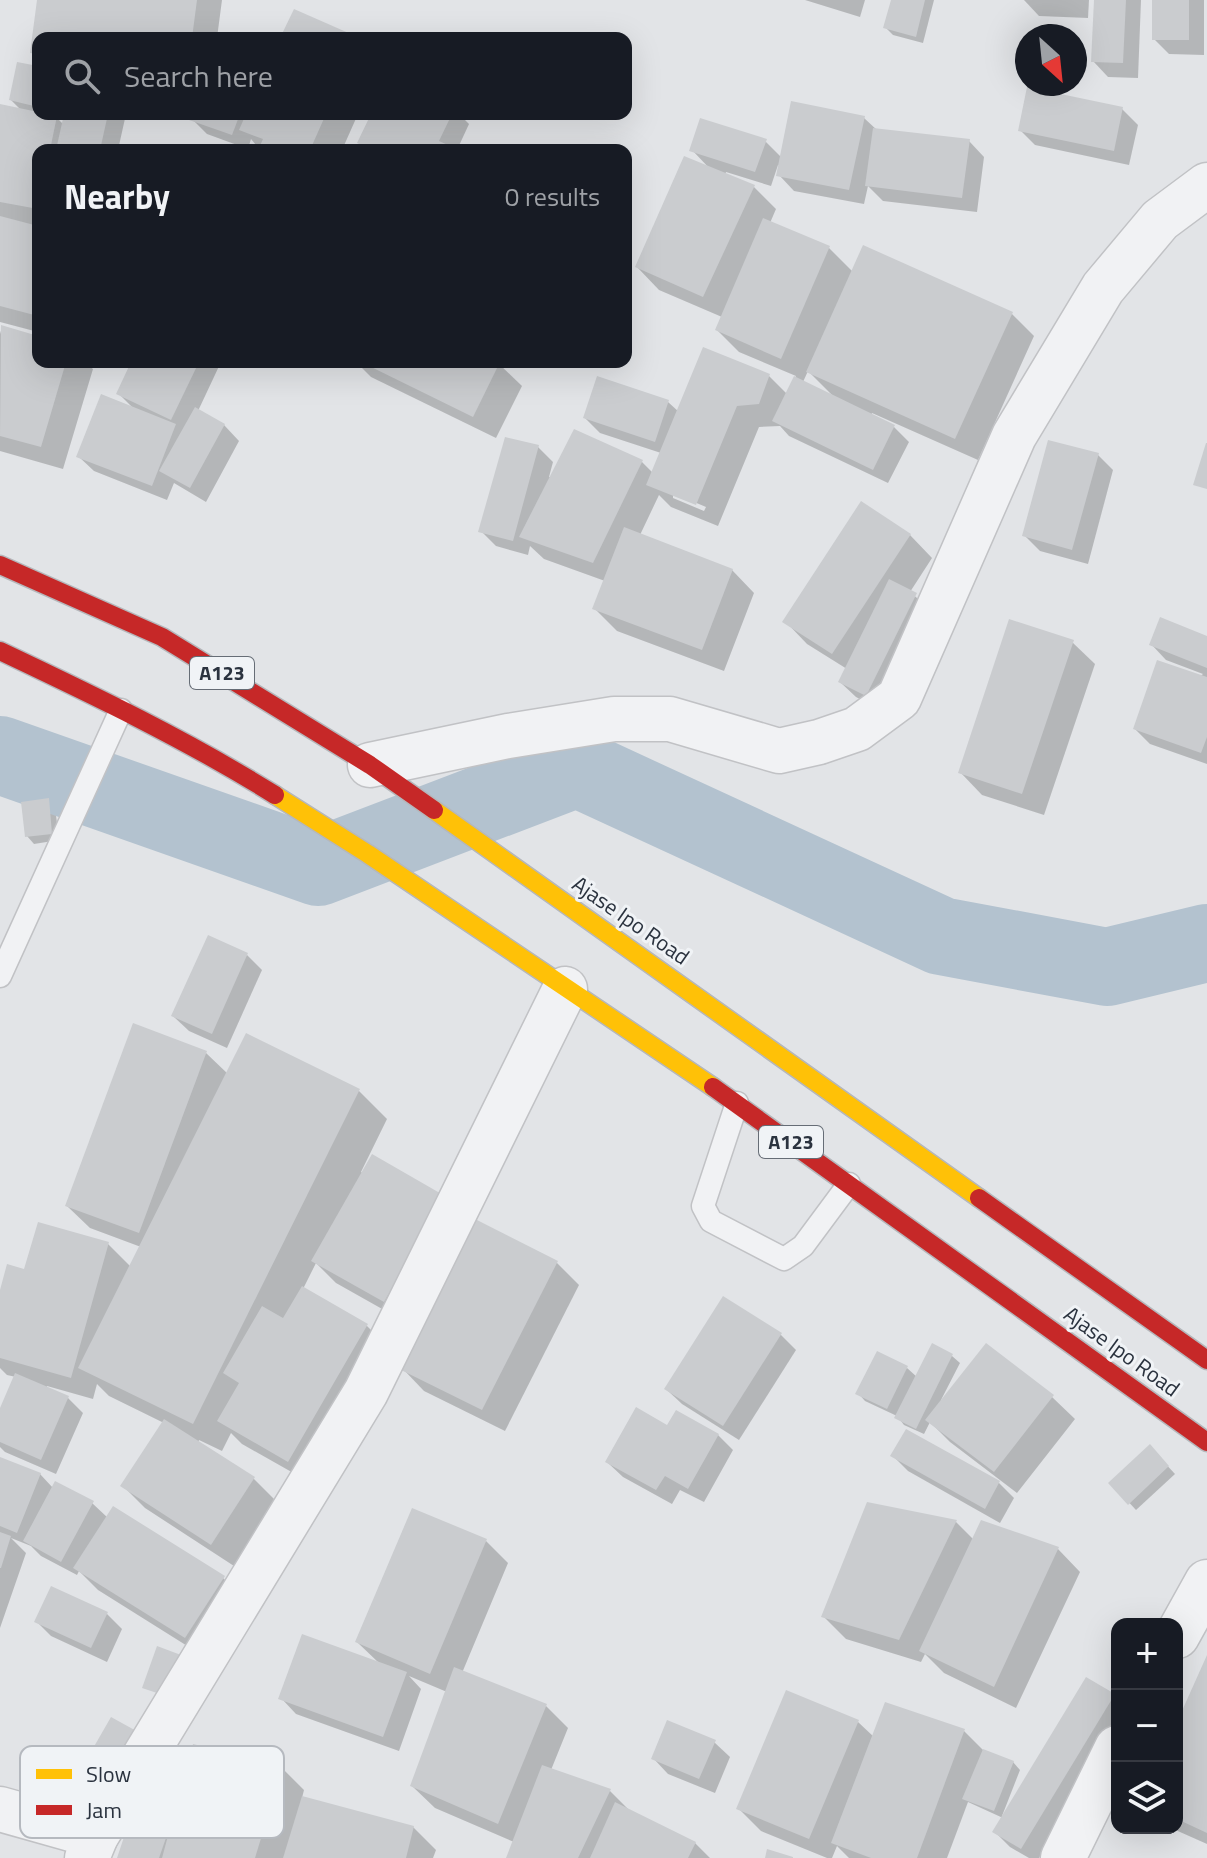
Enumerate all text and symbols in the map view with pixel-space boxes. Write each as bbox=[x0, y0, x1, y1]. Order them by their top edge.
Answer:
north arrow bbox=[1015, 24, 1087, 96]
search box bbox=[32, 32, 632, 120]
text: Search here bbox=[124, 53, 273, 99]
icon: search bbox=[60, 54, 104, 98]
text: Nearby bbox=[64, 170, 170, 222]
text: 0 results bbox=[505, 177, 600, 216]
road number: A123 bbox=[190, 657, 254, 689]
street label: Ajase Ipo Road bbox=[565, 867, 697, 973]
road number: A123 bbox=[759, 1126, 823, 1158]
street label: Ajase Ipo Road bbox=[1057, 1297, 1187, 1405]
map controls bbox=[1111, 1618, 1183, 1834]
button: + bbox=[1111, 1618, 1183, 1690]
button: − bbox=[1111, 1690, 1183, 1762]
legend bbox=[20, 1746, 284, 1838]
text: Slow bbox=[86, 1757, 132, 1791]
button: layers bbox=[1111, 1762, 1183, 1834]
text: Jam bbox=[86, 1793, 122, 1827]

